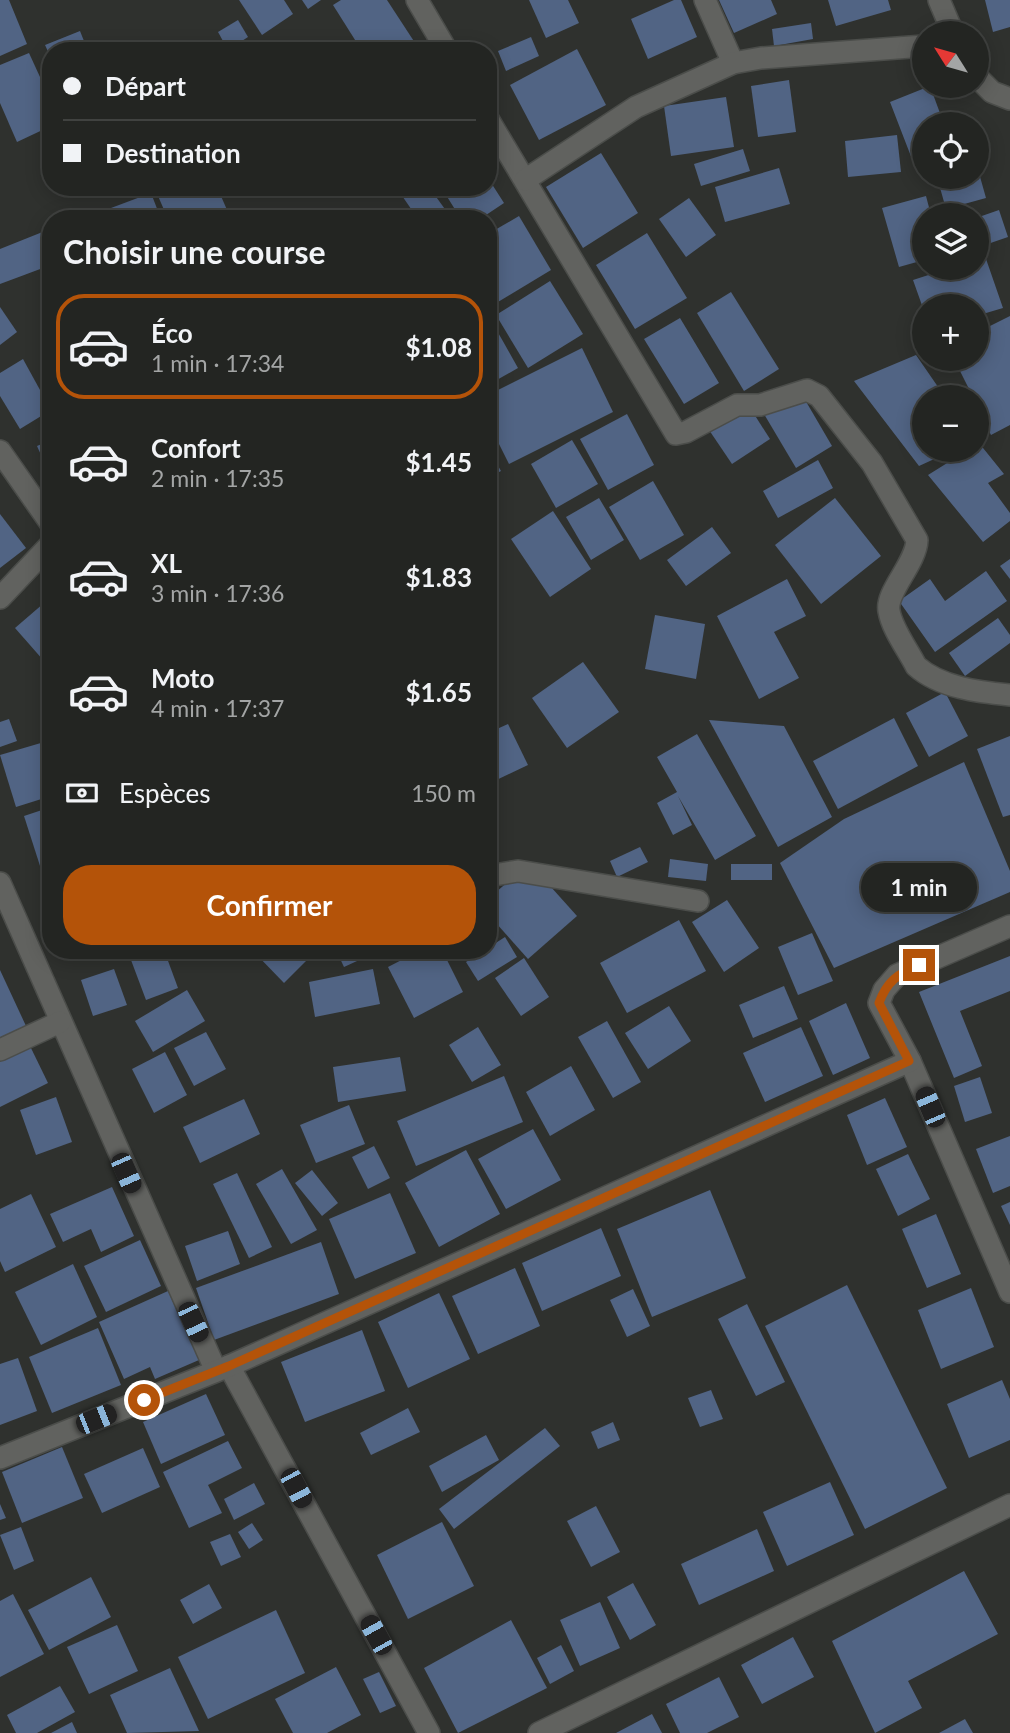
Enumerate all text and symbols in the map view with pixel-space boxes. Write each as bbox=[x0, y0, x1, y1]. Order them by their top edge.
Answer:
north arrow bbox=[912, 21, 989, 98]
map controls bbox=[912, 21, 989, 462]
text: Départ bbox=[105, 70, 186, 102]
button: locate bbox=[912, 112, 989, 189]
text: Destination bbox=[105, 137, 241, 169]
button: layers bbox=[912, 203, 989, 280]
text: Choisir une course bbox=[63, 232, 326, 271]
button: + bbox=[912, 294, 989, 371]
icon: car bbox=[67, 315, 130, 378]
text: Éco bbox=[151, 317, 193, 349]
text: $1.08 bbox=[406, 331, 472, 363]
text: 1 min · 17:34 bbox=[151, 349, 284, 377]
button: − bbox=[912, 385, 989, 462]
icon: car bbox=[67, 430, 130, 493]
text: Confort bbox=[151, 432, 241, 464]
text: $1.45 bbox=[406, 446, 472, 478]
text: 2 min · 17:35 bbox=[151, 464, 284, 492]
icon: car bbox=[67, 545, 130, 608]
text: XL bbox=[151, 547, 182, 579]
text: $1.83 bbox=[406, 561, 472, 593]
text: 3 min · 17:36 bbox=[151, 579, 284, 607]
icon: car bbox=[67, 660, 130, 723]
text: Moto bbox=[151, 662, 214, 694]
text: $1.65 bbox=[406, 676, 472, 708]
text: 4 min · 17:37 bbox=[151, 694, 284, 722]
icon: cash bbox=[63, 774, 101, 812]
text: Espèces bbox=[119, 777, 211, 809]
text: 150 m bbox=[411, 779, 476, 807]
callout: 1 min bbox=[861, 864, 977, 912]
button: Confirmer bbox=[63, 865, 476, 945]
text: 1 min bbox=[890, 873, 948, 901]
route end bbox=[903, 949, 935, 981]
car bbox=[913, 1084, 948, 1130]
car bbox=[108, 1150, 145, 1196]
car bbox=[175, 1299, 212, 1345]
route start bbox=[128, 1384, 160, 1416]
car bbox=[73, 1401, 120, 1437]
car bbox=[277, 1465, 316, 1511]
car bbox=[357, 1612, 396, 1658]

